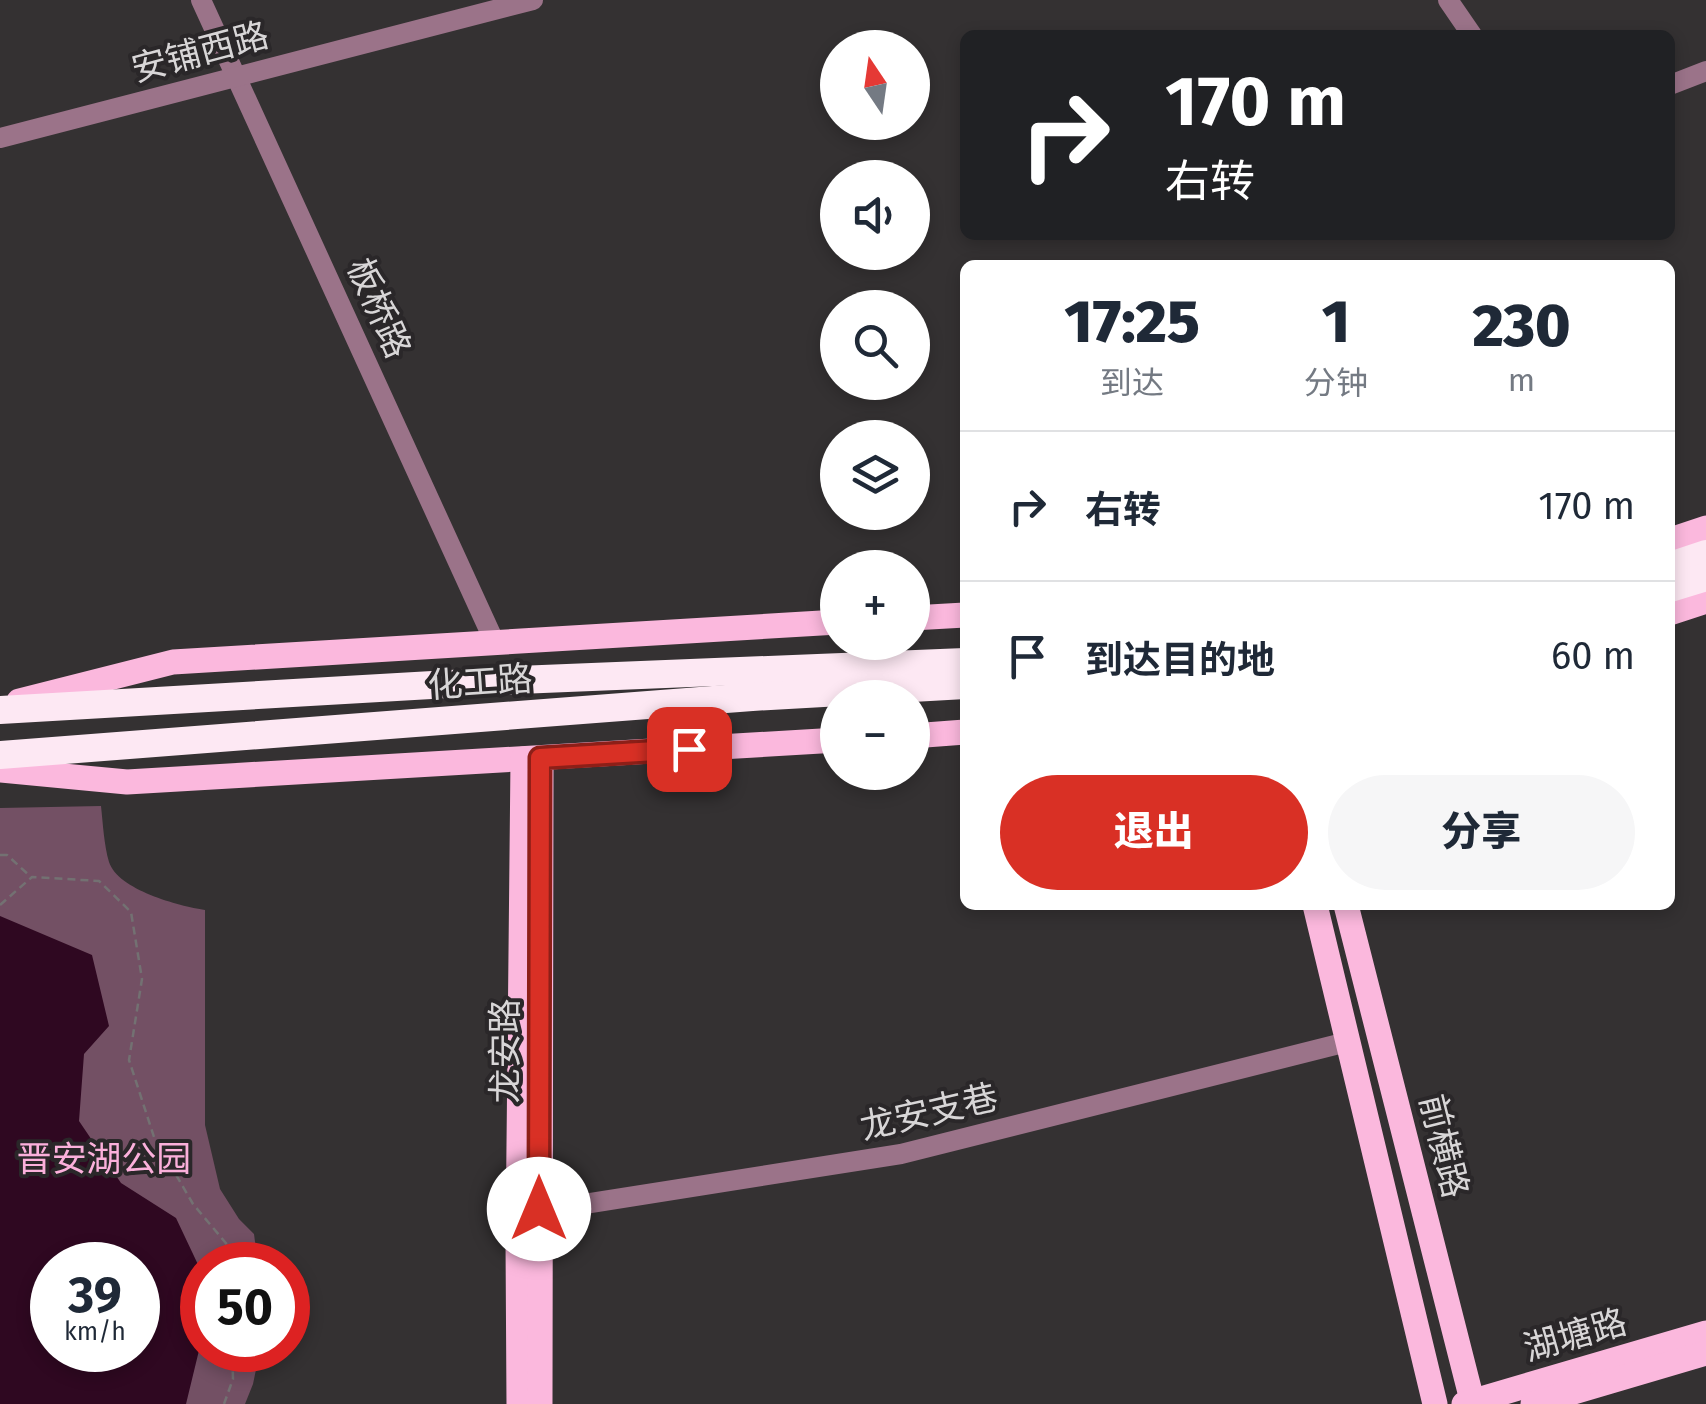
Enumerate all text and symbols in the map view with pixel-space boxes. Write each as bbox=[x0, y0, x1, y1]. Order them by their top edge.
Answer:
street label: 安铺西路 bbox=[127, 14, 273, 90]
north arrow bbox=[820, 30, 930, 140]
map controls bbox=[820, 30, 930, 790]
text: 170 m bbox=[1165, 60, 1346, 144]
icon: right bbox=[1000, 70, 1130, 200]
text: 右转 bbox=[1165, 155, 1255, 209]
button: sound bbox=[820, 160, 930, 270]
street label: 板桥路 bbox=[338, 251, 420, 365]
text: 17:25 bbox=[1064, 286, 1200, 358]
text: 1 bbox=[1322, 286, 1350, 358]
button: search bbox=[820, 290, 930, 400]
text: 230 bbox=[1472, 290, 1571, 362]
text: m bbox=[1508, 361, 1535, 399]
text: 到达 bbox=[1100, 364, 1164, 402]
text: 分钟 bbox=[1304, 364, 1368, 402]
button: layers bbox=[820, 420, 930, 530]
icon: right bbox=[1000, 479, 1055, 534]
text: 170 m bbox=[1538, 483, 1635, 529]
text: 右转 bbox=[1085, 487, 1161, 533]
button: + bbox=[820, 550, 930, 660]
icon: arrive bbox=[1000, 629, 1055, 684]
text: 60 m bbox=[1551, 633, 1635, 679]
text: 到达目的地 bbox=[1085, 637, 1275, 683]
street label: 化工路 bbox=[426, 657, 534, 707]
button: − bbox=[820, 680, 930, 790]
pin bbox=[647, 707, 732, 792]
icon: arrive bbox=[662, 722, 717, 777]
button: 退出 bbox=[1000, 775, 1308, 890]
button: 分享 bbox=[1328, 775, 1635, 890]
street label: 龙安路 bbox=[484, 998, 526, 1104]
street label: 龙安支巷 bbox=[856, 1076, 1002, 1148]
street label: 前横路 bbox=[1411, 1090, 1477, 1202]
park label: 晋安湖公园 bbox=[16, 1138, 192, 1180]
position arrow bbox=[487, 1157, 591, 1261]
speed limit sign: 50 bbox=[180, 1242, 310, 1372]
text: 39 bbox=[68, 1265, 122, 1325]
street label: 湖塘路 bbox=[1519, 1300, 1631, 1370]
text: km/h bbox=[64, 1317, 126, 1347]

